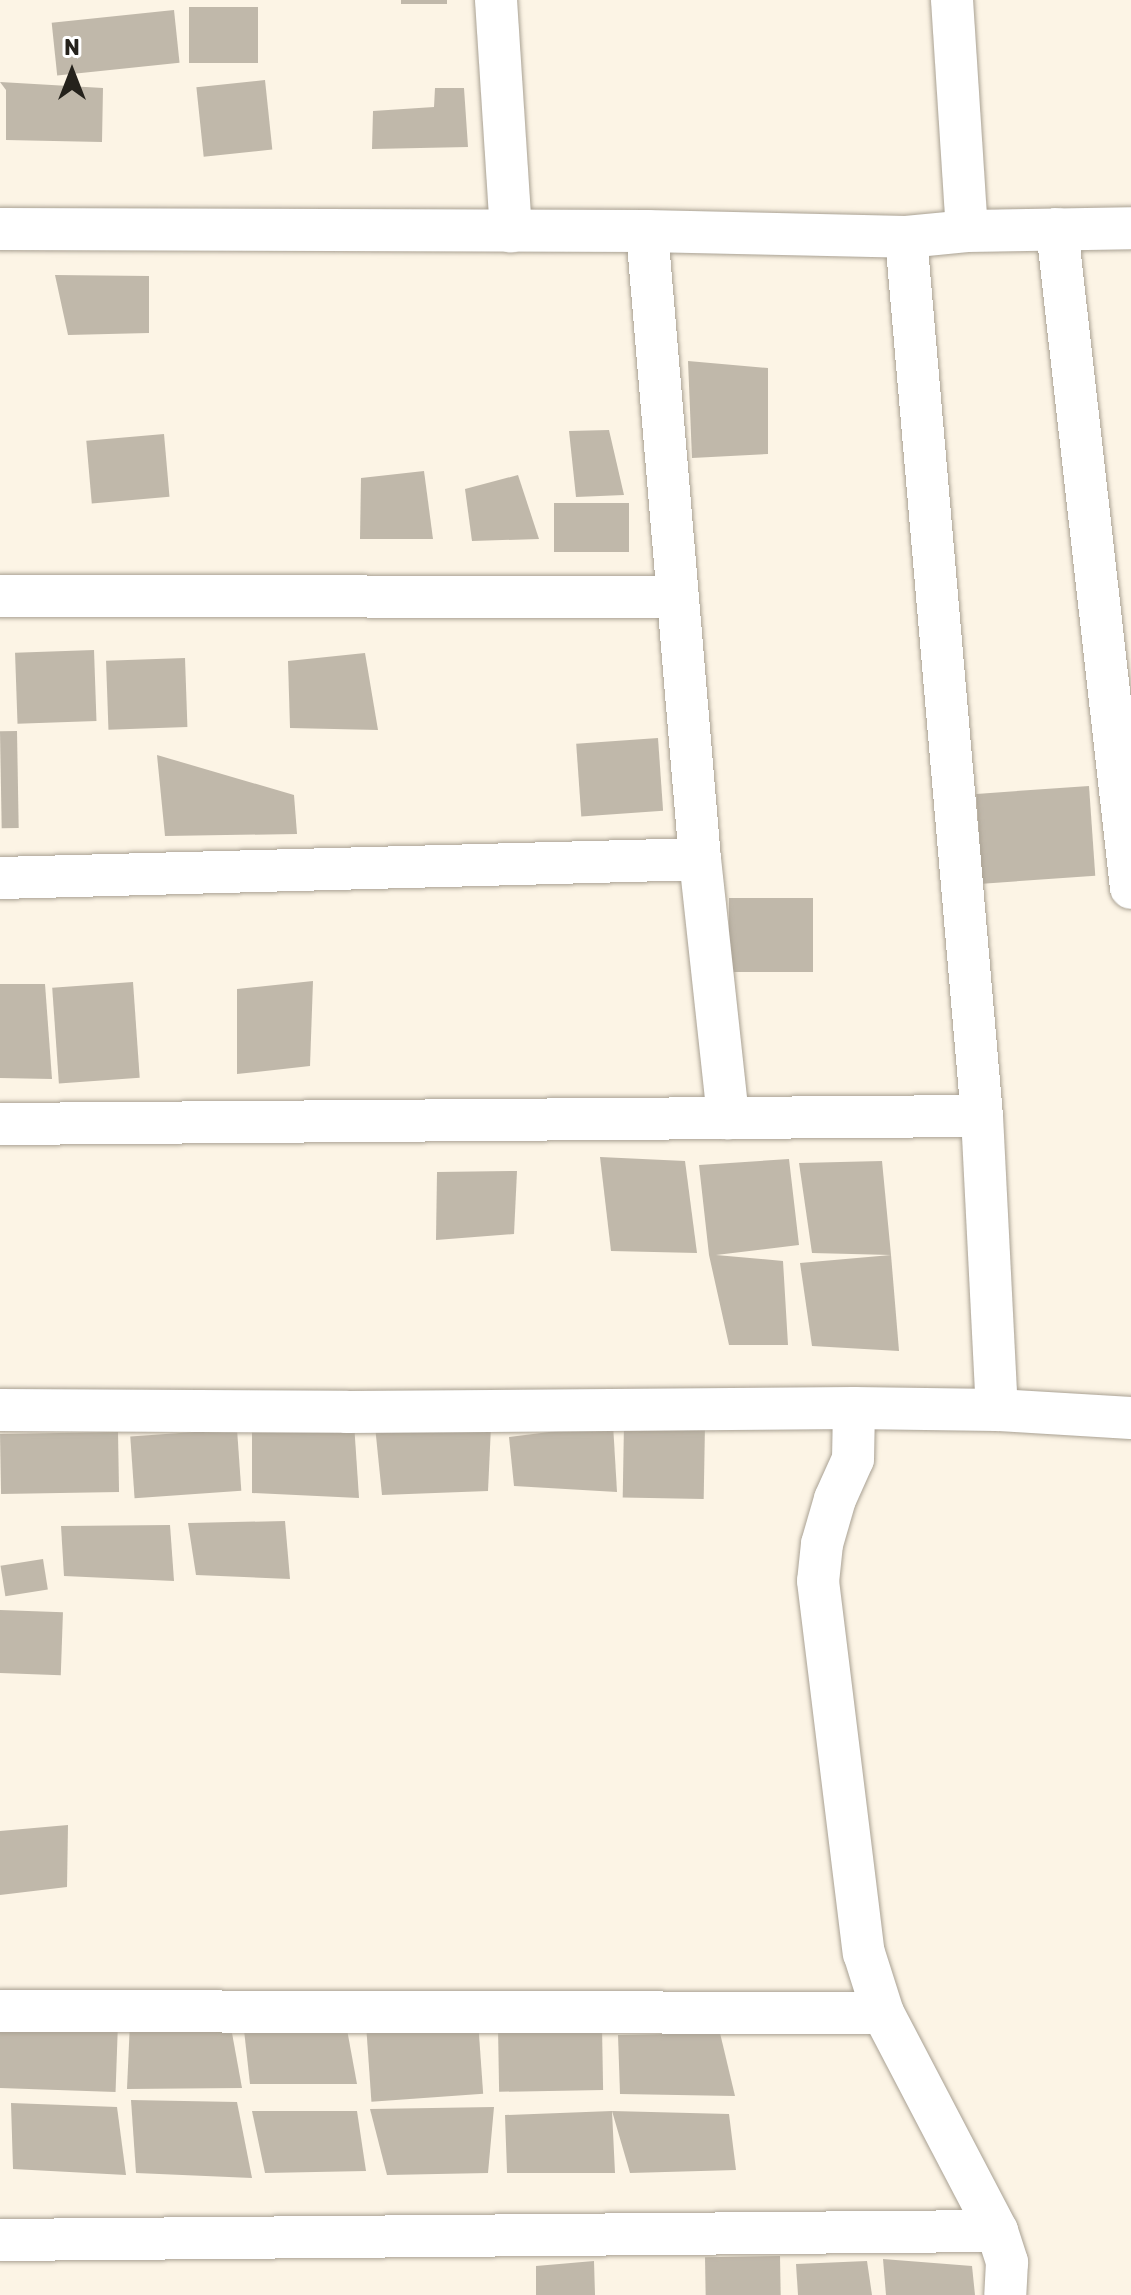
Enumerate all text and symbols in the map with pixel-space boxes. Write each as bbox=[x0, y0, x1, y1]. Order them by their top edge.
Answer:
north arrow bbox=[32, 32, 112, 112]
text: N bbox=[64, 34, 80, 61]

